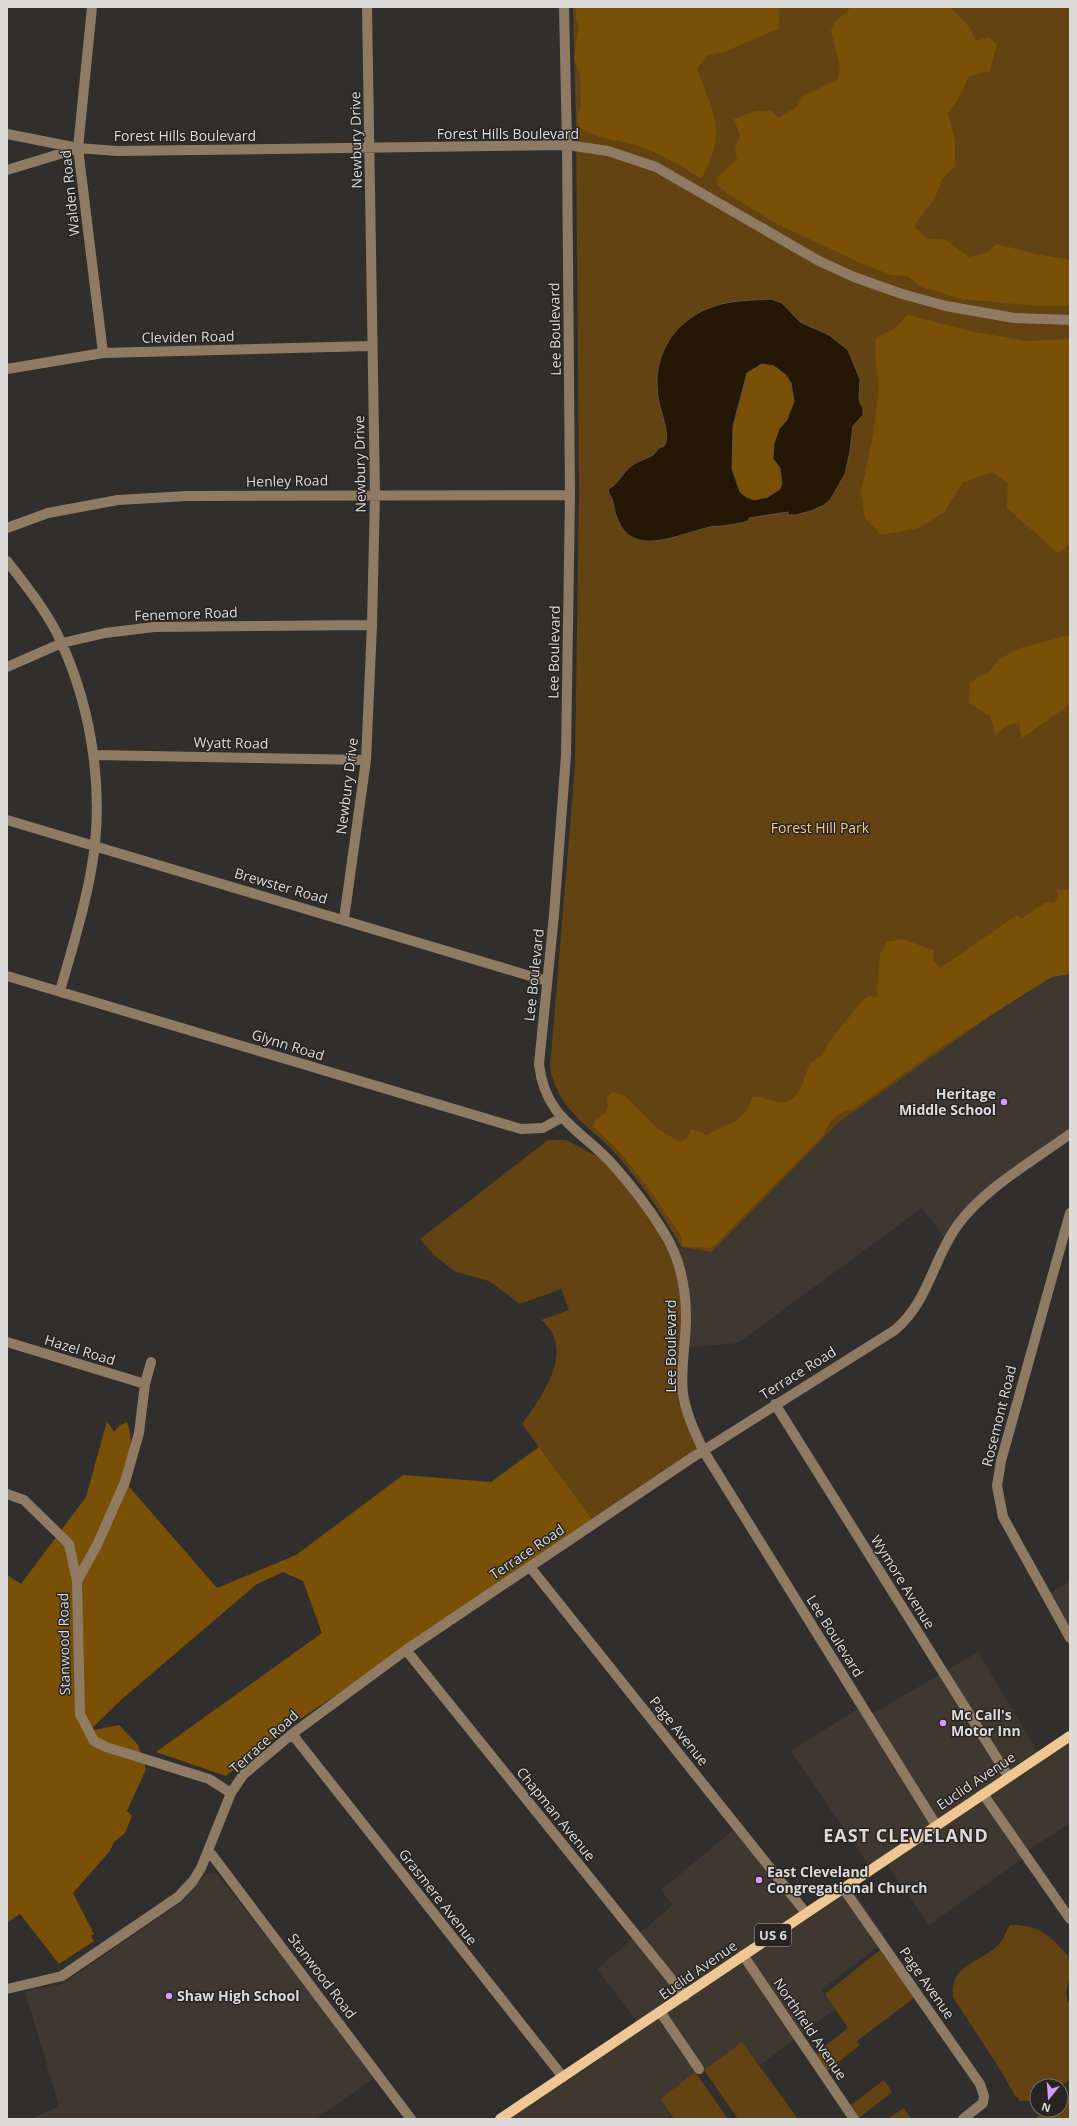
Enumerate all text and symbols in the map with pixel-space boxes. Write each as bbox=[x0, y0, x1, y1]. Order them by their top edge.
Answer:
street label: Newbury Drive bbox=[345, 91, 366, 189]
street label: Forest Hills Boulevard bbox=[437, 124, 579, 143]
street label: Forest Hills Boulevard bbox=[114, 126, 256, 145]
street label: Walden Road bbox=[56, 149, 83, 237]
street label: Lee Boulevard bbox=[544, 282, 565, 376]
street label: Cleviden Road bbox=[141, 326, 235, 347]
street label: Newbury Drive bbox=[349, 415, 370, 513]
street label: Henley Road bbox=[246, 470, 328, 491]
street label: Fenemore Road bbox=[134, 602, 238, 625]
street label: Lee Boulevard bbox=[543, 605, 564, 699]
street label: Wyatt Road bbox=[193, 732, 269, 753]
street label: Newbury Drive bbox=[331, 736, 362, 835]
park label: Forest Hill Park bbox=[771, 818, 870, 837]
street label: Brewster Road bbox=[232, 863, 330, 908]
street label: Lee Boulevard bbox=[519, 928, 548, 1022]
street label: Glynn Road bbox=[250, 1024, 327, 1065]
place label: Heritage Middle School bbox=[899, 1084, 996, 1119]
marker: Heritage Middle School bbox=[999, 1097, 1009, 1107]
street label: Lee Boulevard bbox=[661, 1299, 680, 1393]
street label: Hazel Road bbox=[42, 1330, 118, 1369]
street label: Terrace Road bbox=[756, 1342, 839, 1404]
street label: Rosemont Road bbox=[977, 1363, 1020, 1468]
street label: Terrace Road bbox=[486, 1520, 568, 1584]
street label: Wymore Avenue bbox=[867, 1531, 940, 1632]
street label: Lee Boulevard bbox=[803, 1591, 868, 1680]
street label: Stanwood Road bbox=[53, 1593, 74, 1695]
street label: Page Avenue bbox=[646, 1692, 713, 1769]
place label: Mc Call's Motor Inn bbox=[951, 1705, 1021, 1740]
street label: Terrace Road bbox=[225, 1706, 302, 1778]
marker: Mc Call's Motor Inn bbox=[938, 1718, 948, 1728]
street label: Euclid Avenue bbox=[933, 1747, 1019, 1814]
street label: Chapman Avenue bbox=[513, 1763, 600, 1865]
district label: EAST CLEVELAND bbox=[823, 1823, 989, 1847]
street label: Grasmere Avenue bbox=[395, 1845, 482, 1949]
place label: East Cleveland Congregational Church bbox=[767, 1862, 927, 1897]
marker: East Cleveland Congregational Church bbox=[754, 1875, 764, 1885]
road number: US 6 bbox=[755, 1924, 791, 1946]
street label: Stanwood Road bbox=[284, 1929, 361, 2022]
street label: Euclid Avenue bbox=[655, 1936, 741, 2003]
street label: Page Avenue bbox=[896, 1943, 959, 2023]
street label: Northfield Avenue bbox=[769, 1974, 852, 2083]
place label: Shaw High School bbox=[177, 1986, 299, 2005]
marker: Shaw High School bbox=[164, 1991, 174, 2001]
north arrow bbox=[1029, 2078, 1069, 2118]
text: N bbox=[1039, 2100, 1052, 2117]

